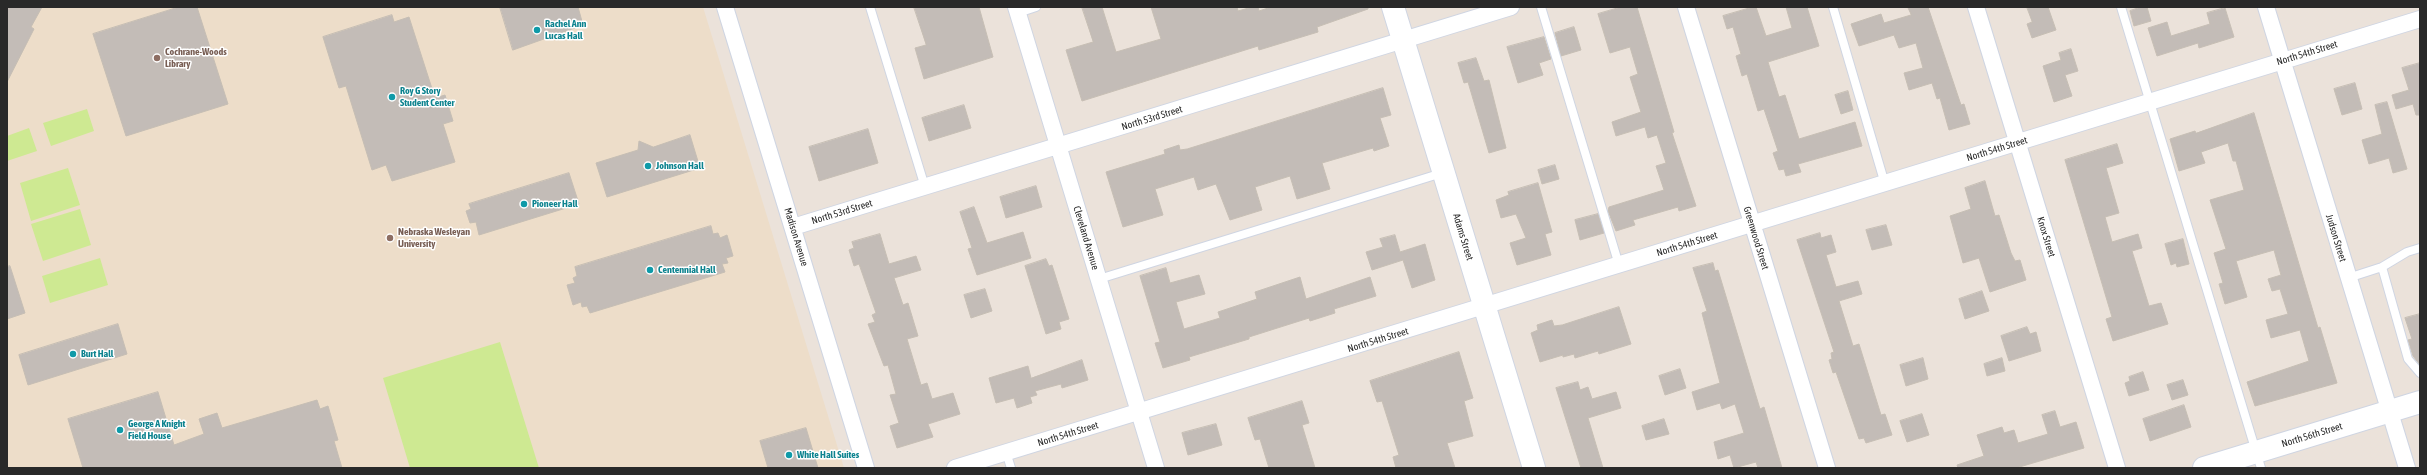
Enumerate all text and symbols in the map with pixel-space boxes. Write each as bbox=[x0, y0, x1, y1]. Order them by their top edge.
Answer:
place label: Rachel Ann Lucas Hall bbox=[545, 18, 586, 42]
marker: Rachel Ann Lucas Hall bbox=[532, 25, 542, 35]
street label: North 54th Street bbox=[2275, 38, 2339, 68]
place label: Cochrane-Woods Library bbox=[165, 46, 227, 70]
marker: Cochrane-Woods Library bbox=[152, 53, 162, 63]
place label: Roy G Story Student Center bbox=[400, 85, 454, 108]
marker: Roy G Story Student Center bbox=[387, 92, 397, 102]
street label: North 53rd Street bbox=[1120, 103, 1184, 133]
street label: North 54th Street bbox=[1965, 134, 2029, 164]
place label: Johnson Hall bbox=[656, 160, 704, 172]
marker: Johnson Hall bbox=[643, 161, 653, 171]
street label: North 53rd Street bbox=[810, 197, 874, 227]
place label: Pioneer Hall bbox=[532, 198, 578, 210]
marker: Pioneer Hall bbox=[519, 199, 529, 209]
street label: Cleveland Avenue bbox=[1071, 205, 1101, 271]
street label: Greenwood Street bbox=[1741, 205, 1771, 271]
street label: Madison Avenue bbox=[781, 206, 811, 268]
street label: Adams Street bbox=[1450, 212, 1476, 262]
street label: Judson Street bbox=[2323, 213, 2349, 263]
street label: Knox Street bbox=[2034, 215, 2058, 259]
place label: Nebraska Wesleyan University bbox=[398, 226, 470, 250]
street label: North 54th Street bbox=[1655, 229, 1719, 259]
marker: Nebraska Wesleyan University bbox=[385, 233, 395, 243]
place label: Centennial Hall bbox=[658, 264, 716, 276]
marker: Centennial Hall bbox=[645, 265, 655, 275]
street label: North 54th Street bbox=[1346, 325, 1410, 355]
place label: Burt Hall bbox=[81, 348, 113, 360]
marker: Burt Hall bbox=[68, 349, 78, 359]
place label: George A Knight Field House bbox=[128, 418, 185, 442]
street label: North 54th Street bbox=[1036, 419, 1100, 449]
street label: North 56th Street bbox=[2280, 420, 2344, 450]
marker: George A Knight Field House bbox=[115, 425, 125, 435]
place label: White Hall Suites bbox=[797, 449, 859, 461]
marker: White Hall Suites bbox=[784, 450, 794, 460]

